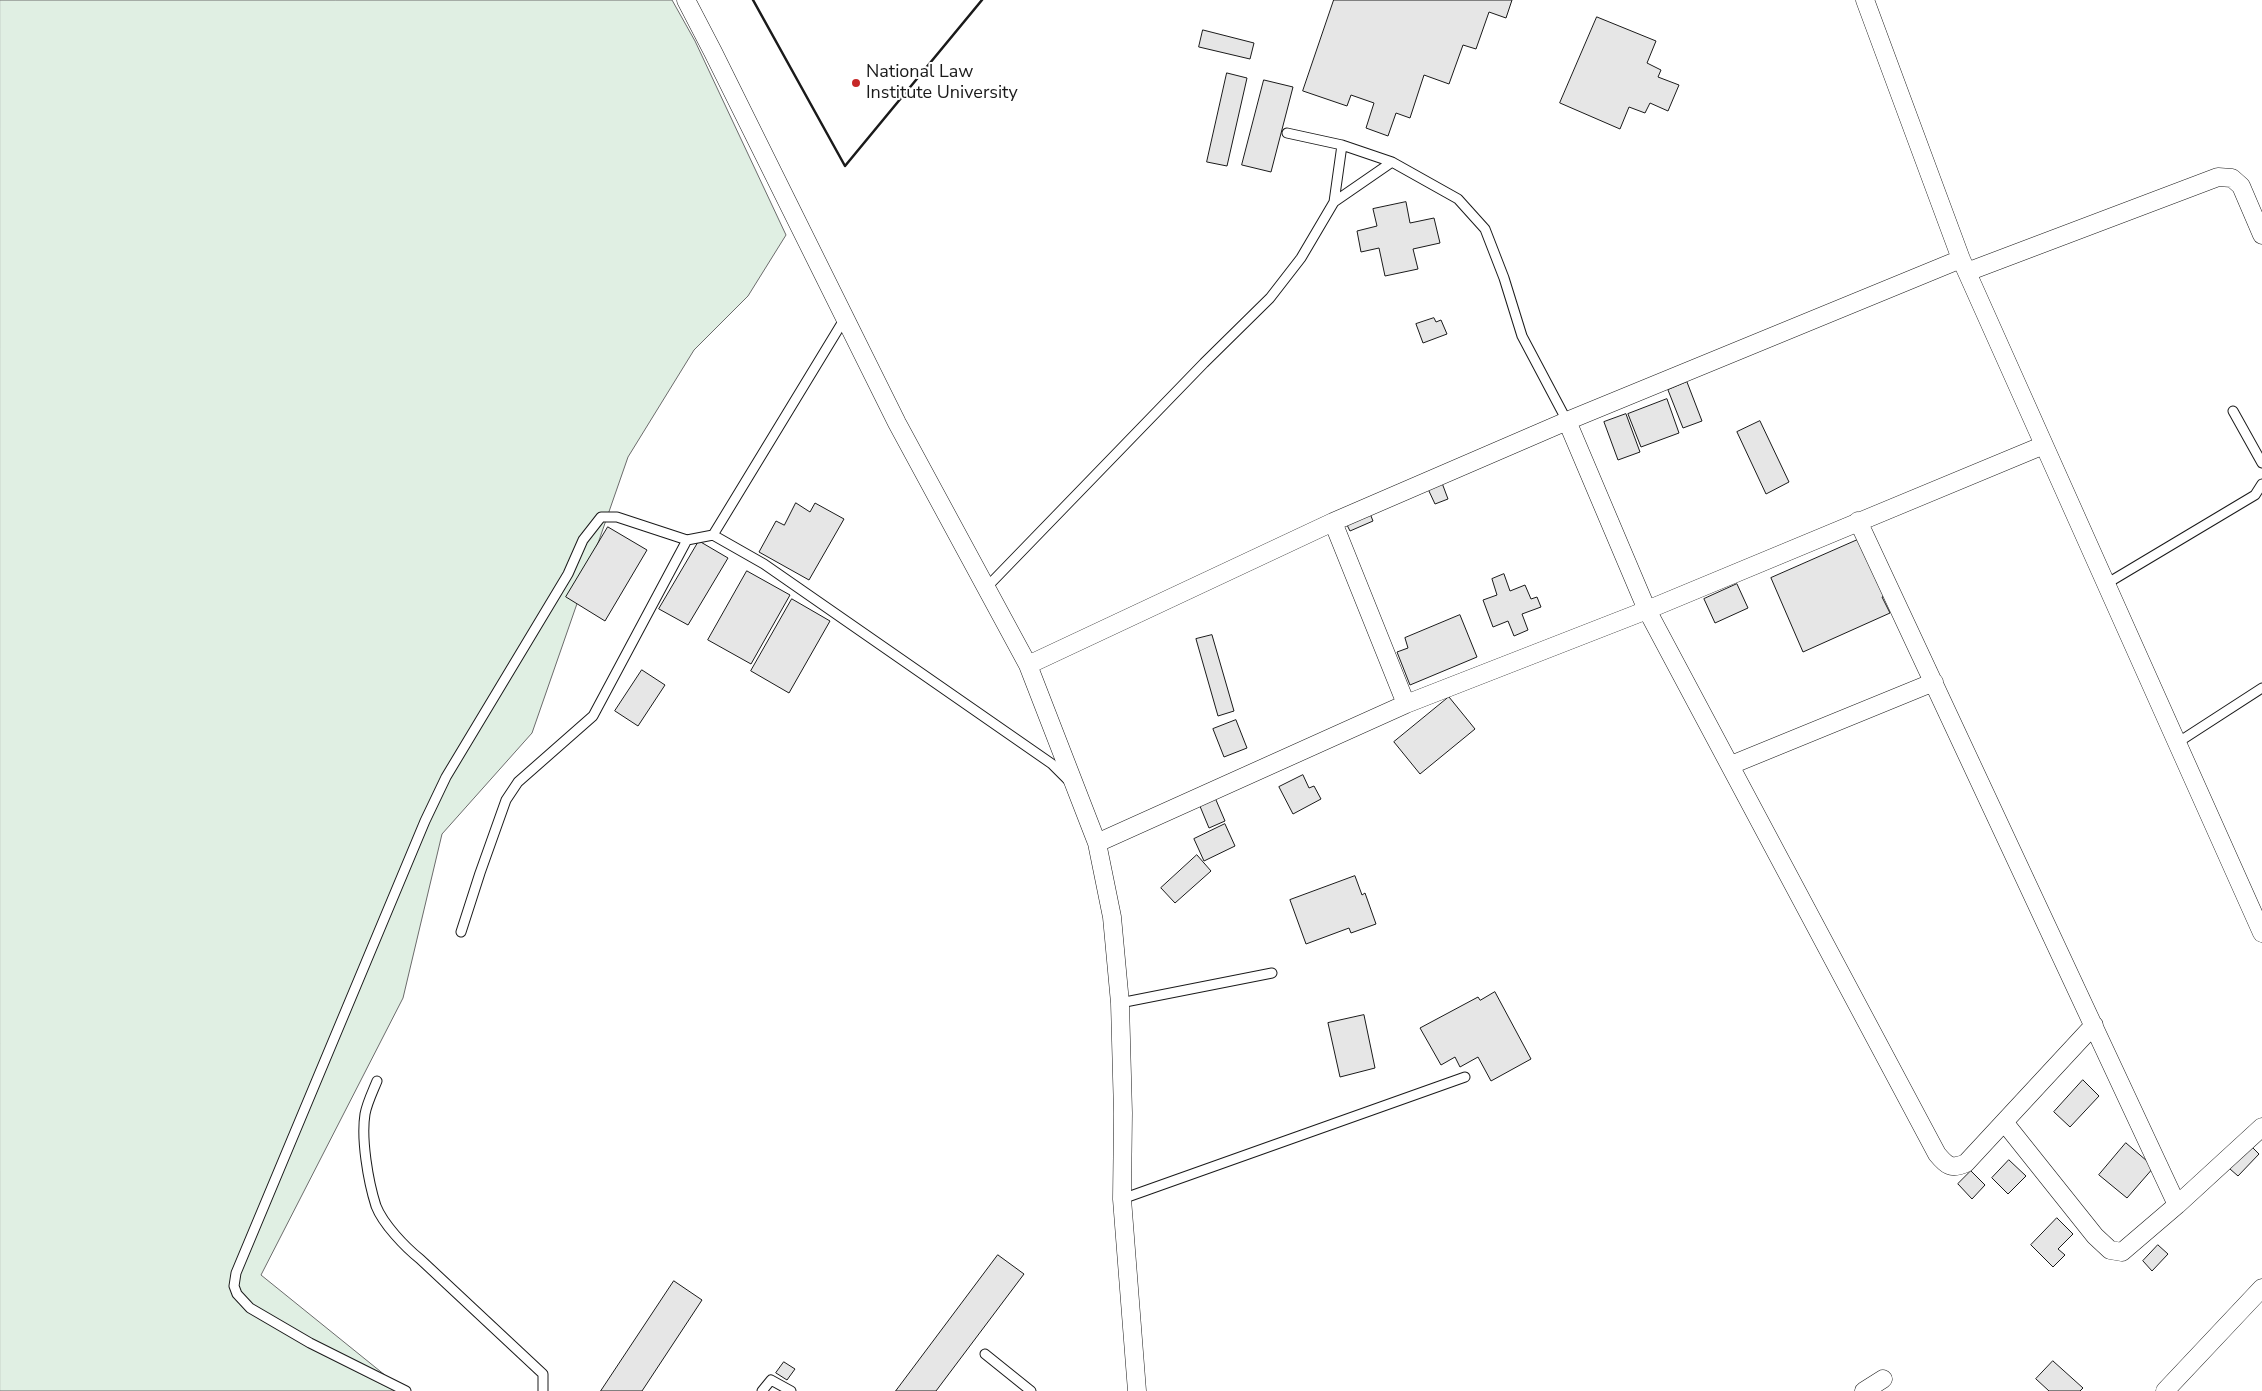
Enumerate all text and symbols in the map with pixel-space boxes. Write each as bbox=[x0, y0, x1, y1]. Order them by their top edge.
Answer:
place label: National Law Institute University bbox=[866, 62, 1018, 104]
marker: National Law Institute University bbox=[850, 77, 862, 89]

